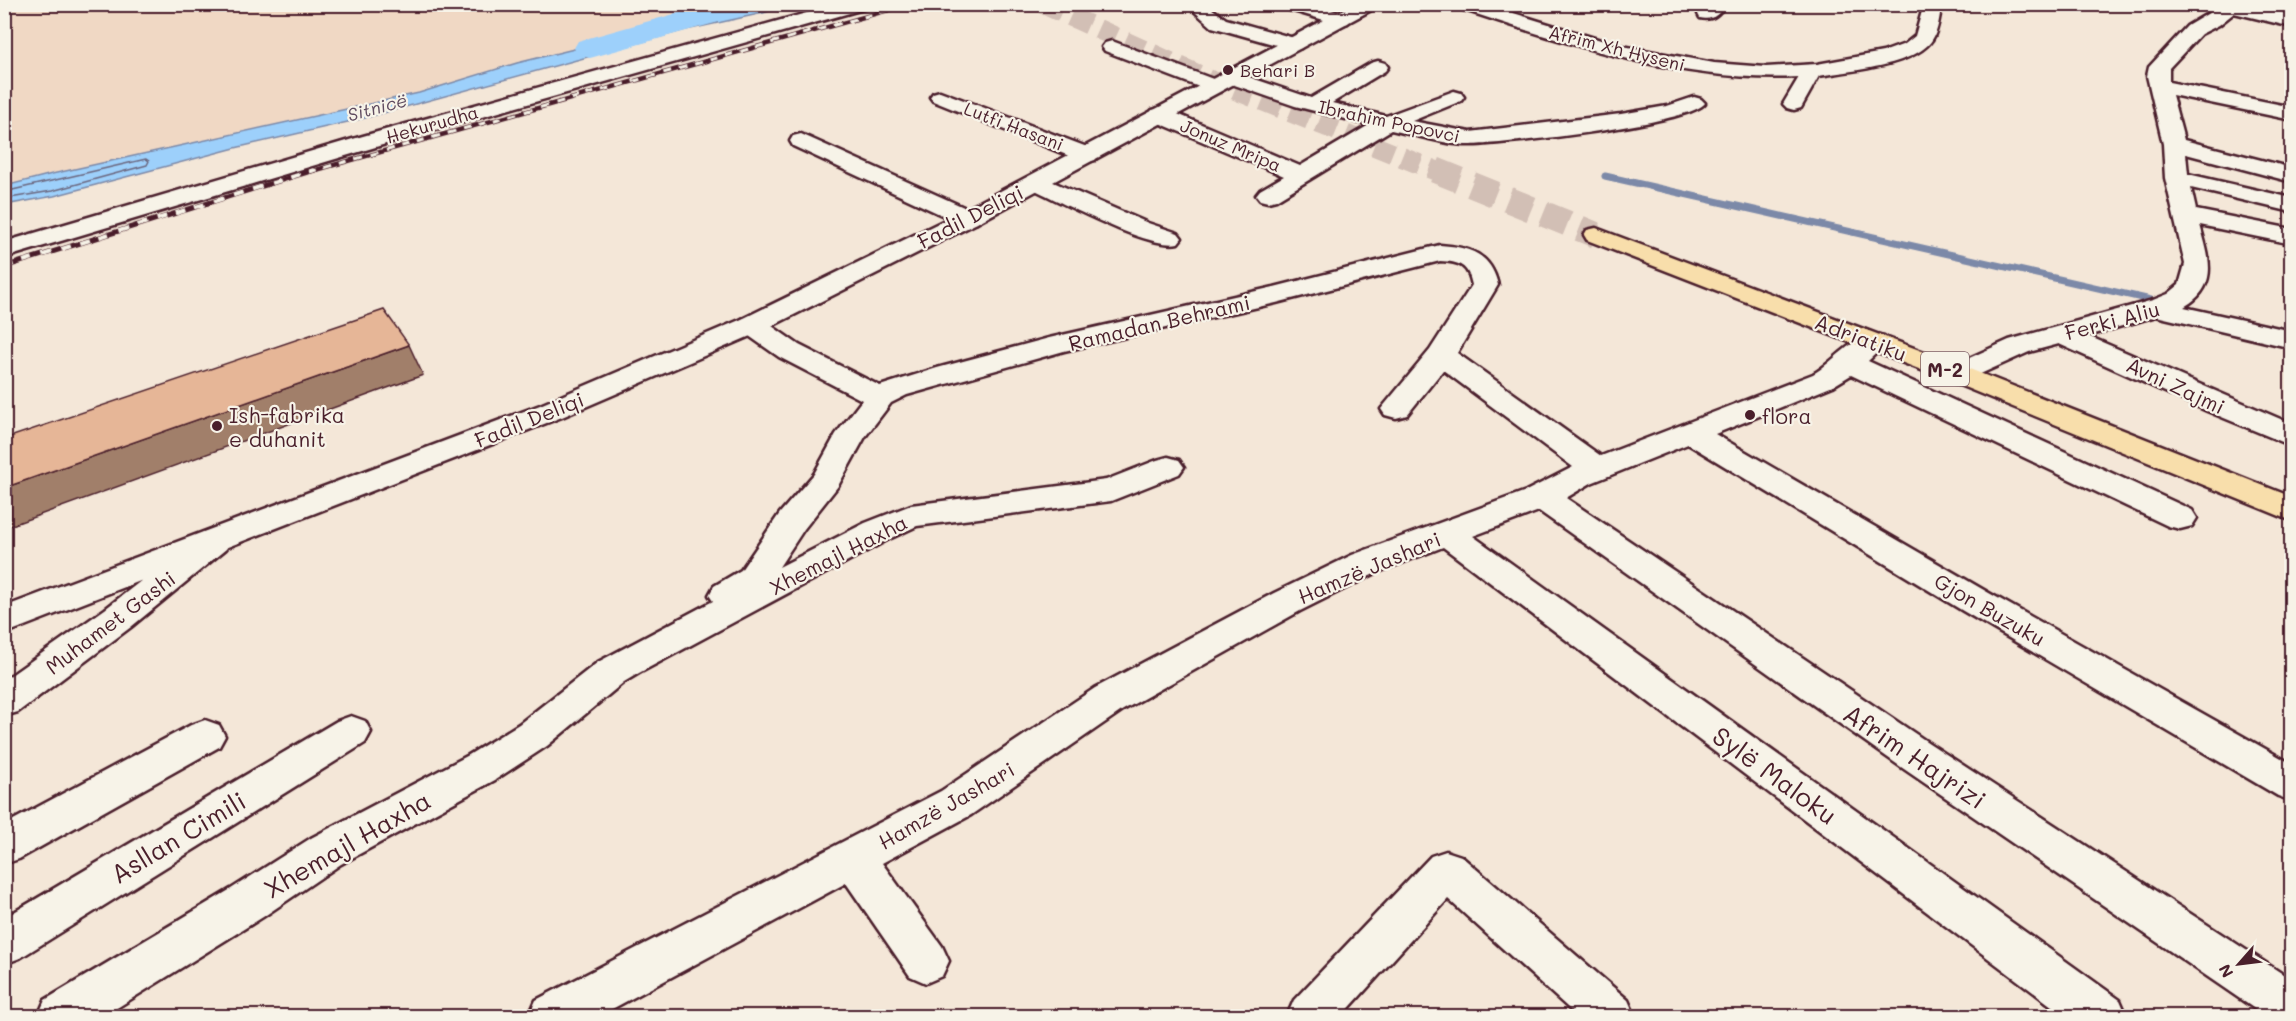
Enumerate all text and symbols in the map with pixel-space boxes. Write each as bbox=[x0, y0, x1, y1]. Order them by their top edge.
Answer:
street label: Afrim Xh Hyseni bbox=[1546, 19, 1688, 77]
place label: Behari B bbox=[1240, 58, 1315, 82]
marker: Behari B bbox=[1221, 63, 1235, 77]
water label: Sitnicë bbox=[345, 88, 409, 126]
street label: Ibrahim Popovci bbox=[1316, 94, 1462, 148]
street label: Lutfi Hasani bbox=[961, 96, 1067, 156]
street label: Hekurudha bbox=[383, 99, 481, 149]
street label: Jonuz Mripa bbox=[1177, 113, 1285, 177]
street label: Fadil Deliqi bbox=[912, 178, 1028, 254]
street label: Ramadan Behrami bbox=[1065, 288, 1253, 356]
street label: Ferki Aliu bbox=[2062, 294, 2162, 346]
street label: Adriatiku bbox=[1811, 307, 1911, 367]
street label: Avni Zajmi bbox=[2122, 350, 2230, 420]
road number: M-2 bbox=[1921, 352, 1969, 386]
street label: Fadil Deliqi bbox=[470, 385, 588, 453]
place label: Ish-fabrika e duhanit bbox=[229, 401, 345, 452]
place label: flora bbox=[1762, 402, 1812, 429]
marker: flora bbox=[1743, 408, 1757, 422]
marker: Ish-fabrika e duhanit bbox=[210, 419, 224, 433]
street label: Xhemajl Haxha bbox=[764, 508, 912, 600]
street label: Hamzë Jashari bbox=[1293, 525, 1445, 609]
street label: Muhamet Gashi bbox=[40, 564, 180, 680]
street label: Gjon Buzuku bbox=[1930, 566, 2050, 652]
street label: Afrim Hajrizi bbox=[1837, 696, 1993, 816]
street label: Sylë Maloku bbox=[1706, 718, 1844, 832]
street label: Hamzë Jashari bbox=[873, 755, 1019, 855]
street label: Xhemajl Haxha bbox=[257, 782, 437, 906]
street label: Asllan Cimili bbox=[104, 783, 252, 891]
north arrow bbox=[2209, 934, 2269, 994]
text: N bbox=[2213, 961, 2237, 982]

